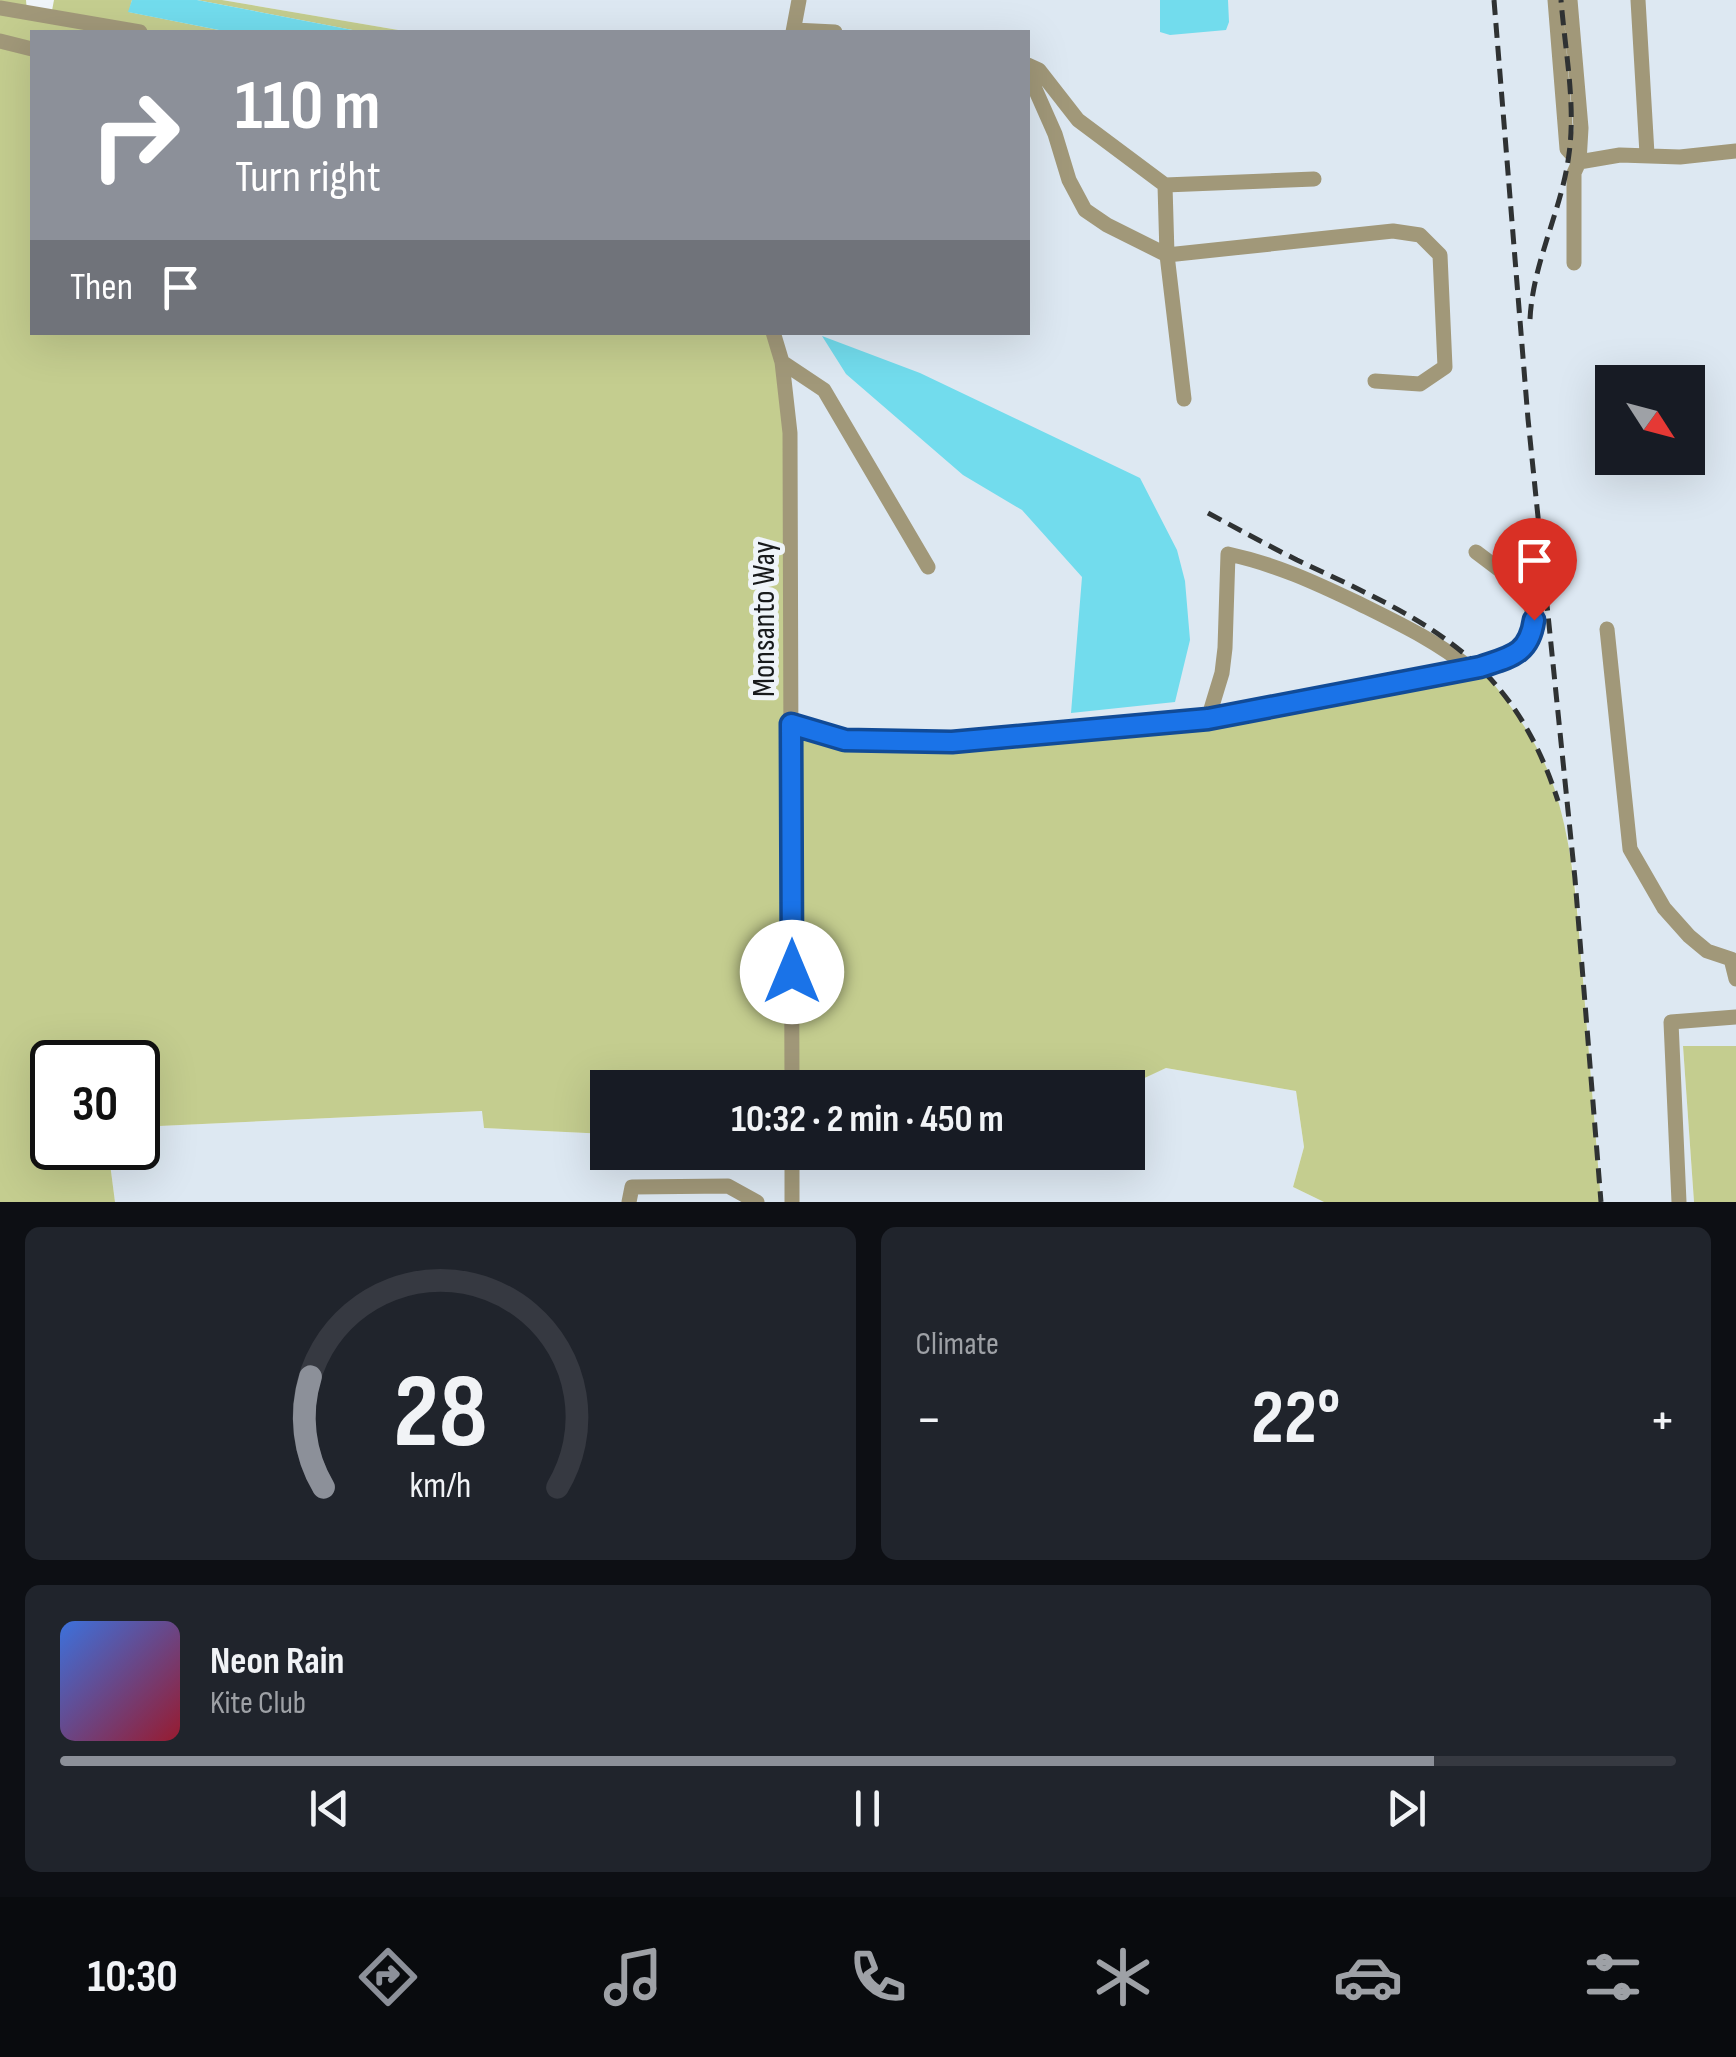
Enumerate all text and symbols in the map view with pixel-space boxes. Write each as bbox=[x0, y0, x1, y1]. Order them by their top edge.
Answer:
text: 110 m bbox=[235, 65, 381, 149]
icon: right bbox=[70, 70, 200, 200]
text: Turn right bbox=[235, 150, 381, 205]
icon: arrive bbox=[153, 260, 208, 315]
text: Then bbox=[70, 265, 133, 310]
north arrow bbox=[1595, 365, 1705, 475]
map controls bbox=[1595, 365, 1705, 475]
pin bbox=[1492, 518, 1577, 621]
icon: arrive bbox=[1507, 533, 1562, 588]
street label: Monsanto Way bbox=[745, 541, 784, 697]
position arrow bbox=[740, 920, 844, 1024]
speed limit sign: 30 bbox=[30, 1040, 160, 1170]
text: 10:32 · 2 min · 450 m bbox=[731, 1097, 1004, 1142]
text: Climate bbox=[916, 1325, 999, 1364]
text: 28 bbox=[393, 1351, 488, 1476]
text: 22° bbox=[1251, 1374, 1340, 1465]
text: − bbox=[916, 1387, 942, 1454]
text: + bbox=[1649, 1387, 1676, 1454]
text: km/h bbox=[409, 1465, 471, 1508]
text: Neon Rain bbox=[210, 1639, 344, 1684]
text: Kite Club bbox=[210, 1684, 306, 1723]
icon: previous bbox=[302, 1781, 357, 1836]
icon: pause bbox=[840, 1781, 895, 1836]
icon: next bbox=[1379, 1781, 1434, 1836]
icon: directions bbox=[353, 1942, 423, 2012]
icon: music bbox=[598, 1942, 668, 2012]
icon: phone bbox=[843, 1942, 913, 2012]
icon: climate bbox=[1088, 1942, 1158, 2012]
icon: car bbox=[1333, 1942, 1403, 2012]
icon: filters bbox=[1578, 1942, 1648, 2012]
text: 10:30 bbox=[88, 1950, 178, 2005]

